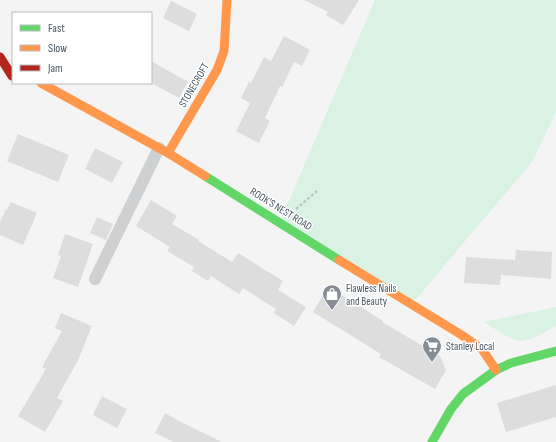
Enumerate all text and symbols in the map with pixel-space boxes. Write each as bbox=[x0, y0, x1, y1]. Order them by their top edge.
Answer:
legend bbox=[12, 12, 152, 84]
text: Fast bbox=[48, 21, 65, 36]
text: Slow bbox=[48, 41, 67, 56]
street label: STONECROFT bbox=[176, 60, 212, 109]
text: Jam bbox=[47, 61, 63, 76]
street label: ROOK'S NEST ROAD bbox=[248, 185, 314, 233]
place label: Flawless Nails and Beauty bbox=[346, 282, 397, 308]
shop icon: Flawless Nails and Beauty bbox=[321, 283, 343, 311]
supermarket icon: Stanley Local bbox=[421, 335, 443, 363]
place label: Stanley Local bbox=[446, 340, 494, 353]

